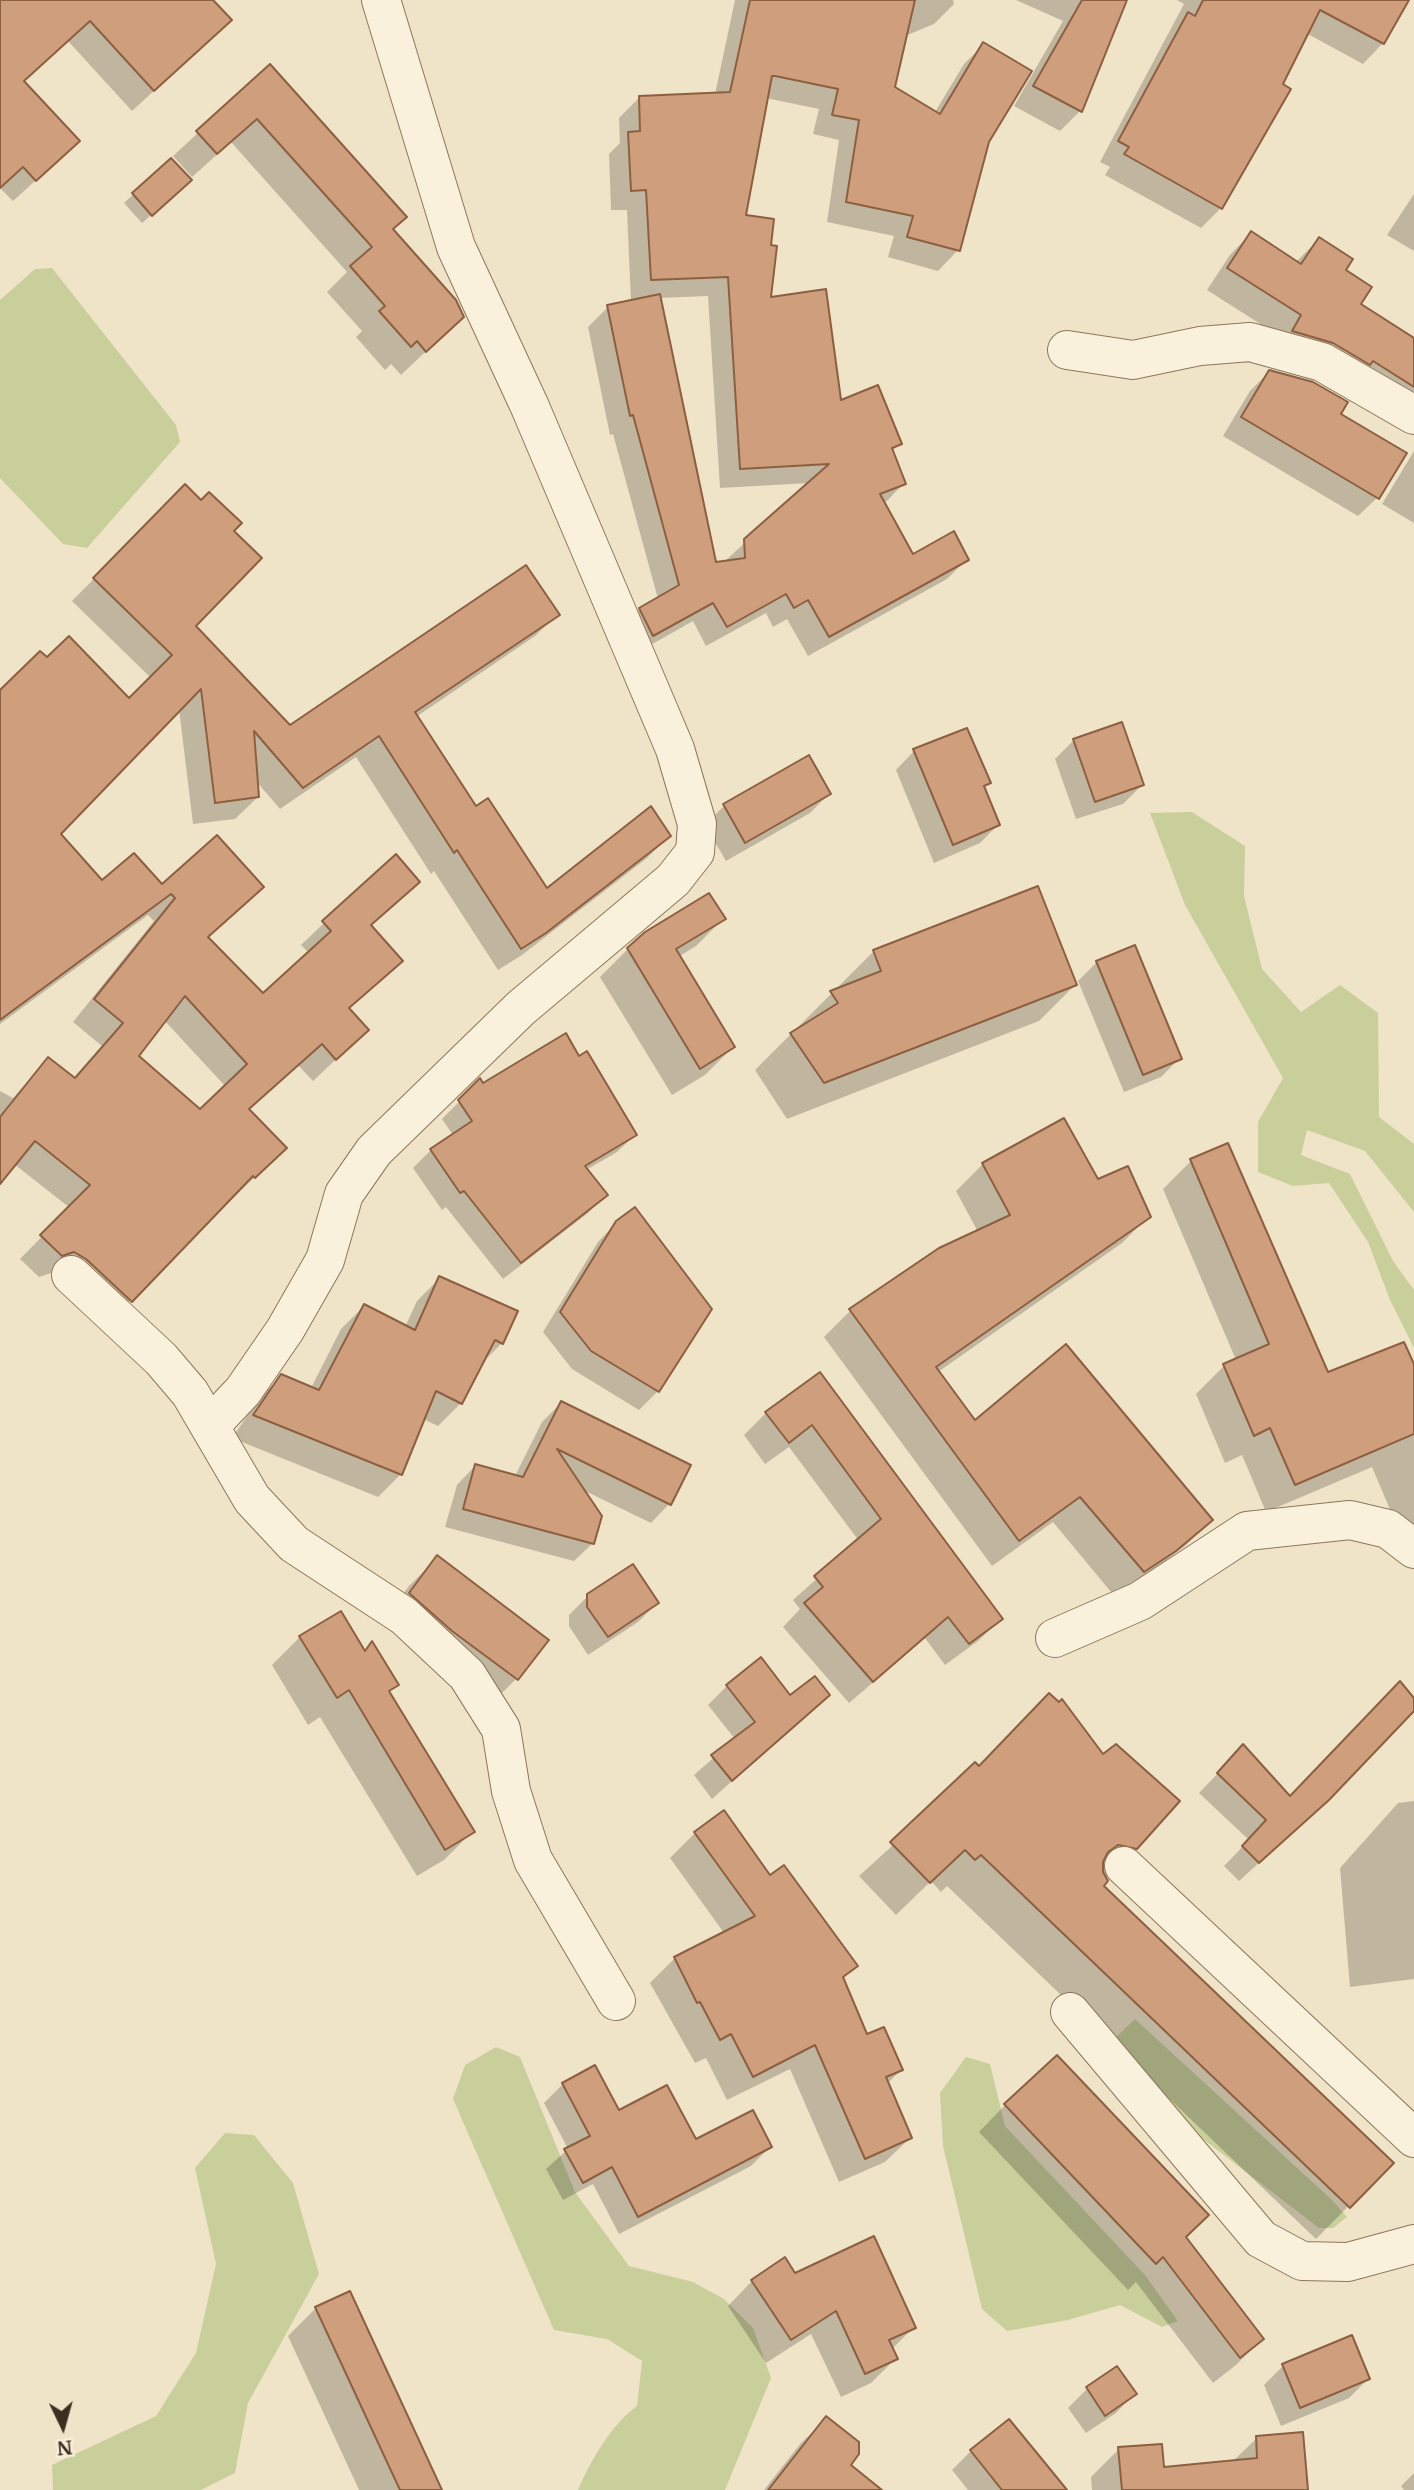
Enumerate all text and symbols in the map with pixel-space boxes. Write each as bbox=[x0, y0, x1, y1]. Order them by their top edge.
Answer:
north arrow bbox=[28, 2392, 98, 2462]
text: N bbox=[56, 2435, 73, 2461]

